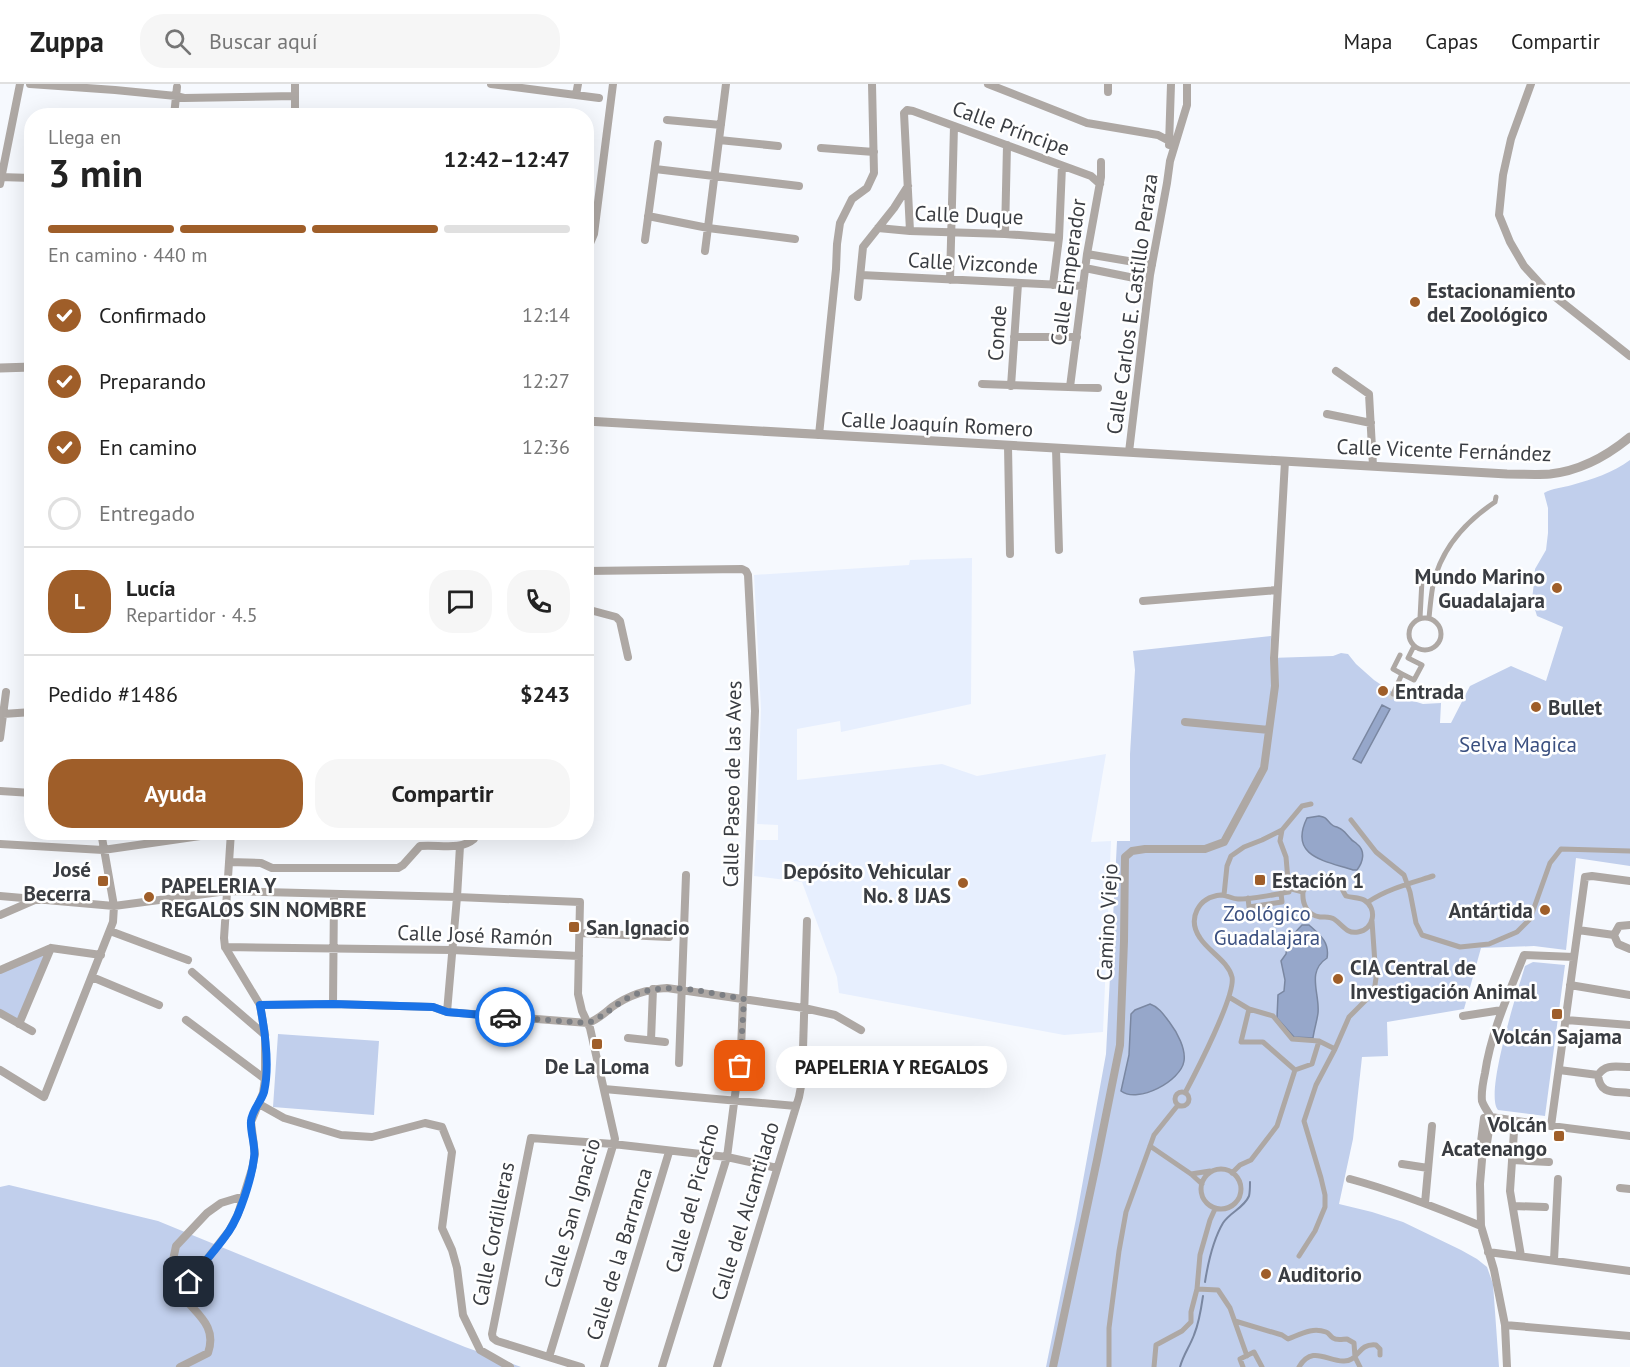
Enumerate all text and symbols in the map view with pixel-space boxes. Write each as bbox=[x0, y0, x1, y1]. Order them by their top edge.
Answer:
search box bbox=[140, 14, 560, 68]
text: Zuppa bbox=[30, 23, 104, 60]
icon: search bbox=[161, 25, 194, 58]
text: Buscar aquí bbox=[209, 27, 318, 55]
text: Mapa bbox=[1344, 28, 1392, 55]
text: Capas bbox=[1425, 28, 1478, 55]
text: Compartir bbox=[1511, 28, 1600, 55]
street label: Calle Príncipe bbox=[949, 94, 1073, 162]
text: Llega en bbox=[48, 124, 121, 150]
text: 12:42–12:47 bbox=[444, 145, 570, 173]
text: 3 min bbox=[48, 147, 143, 198]
street label: Calle Carlos E. Castillo Peraza bbox=[1100, 172, 1164, 436]
street label: Calle Emperador bbox=[1044, 197, 1092, 347]
street label: Calle Duque bbox=[914, 200, 1024, 230]
text: En camino · 440 m bbox=[48, 242, 208, 268]
street label: Calle Vizconde bbox=[907, 246, 1039, 280]
place label: Estacionamiento del Zoológico bbox=[1427, 277, 1576, 328]
marker: Estacionamiento del Zoológico bbox=[1408, 295, 1422, 309]
icon: check bbox=[48, 299, 81, 332]
text: Confirmado bbox=[99, 301, 206, 329]
text: 12:14 bbox=[522, 302, 570, 328]
street label: Conde bbox=[982, 304, 1012, 362]
icon: check bbox=[48, 365, 81, 398]
text: Preparando bbox=[99, 367, 206, 395]
text: 12:27 bbox=[522, 368, 570, 394]
street label: Calle Joaquín Romero bbox=[840, 405, 1034, 443]
icon: check bbox=[48, 431, 81, 464]
text: En camino bbox=[99, 433, 197, 461]
street label: Calle Vicente Fernández bbox=[1336, 433, 1552, 467]
text: 12:36 bbox=[522, 434, 570, 460]
text: Entregado bbox=[99, 499, 195, 527]
place label: Mundo Marino Guadalajara bbox=[1415, 563, 1545, 614]
button: chat bbox=[429, 570, 492, 633]
button: phone bbox=[507, 570, 570, 633]
text: Lucía bbox=[126, 574, 176, 602]
marker: Mundo Marino Guadalajara bbox=[1550, 581, 1564, 595]
text: L bbox=[74, 587, 85, 615]
text: Repartidor · 4.5 bbox=[126, 602, 258, 628]
place label: Entrada bbox=[1395, 678, 1464, 705]
text: Pedido #1486 bbox=[48, 680, 178, 708]
text: $243 bbox=[520, 680, 570, 708]
street label: Calle Paseo de las Aves bbox=[717, 680, 747, 888]
marker: Entrada bbox=[1376, 684, 1390, 698]
place label: Bullet bbox=[1548, 694, 1603, 721]
marker: Bullet bbox=[1529, 700, 1543, 714]
park label: Selva Magica bbox=[1459, 731, 1577, 758]
button: Ayuda bbox=[48, 759, 303, 828]
button: Compartir bbox=[315, 759, 570, 828]
place label: José Becerra bbox=[23, 856, 91, 907]
place label: Depósito Vehicular No. 8 IJAS bbox=[783, 858, 952, 909]
street label: Camino Viejo bbox=[1090, 863, 1124, 981]
place label: Estación 1 bbox=[1272, 867, 1364, 894]
place label: PAPELERIA Y REGALOS SIN NOMBRE bbox=[161, 872, 366, 923]
marker: Estación 1 bbox=[1253, 873, 1267, 887]
marker: José Becerra bbox=[96, 874, 110, 888]
marker: Depósito Vehicular No. 8 IJAS bbox=[956, 876, 970, 890]
marker: PAPELERIA Y REGALOS SIN NOMBRE bbox=[142, 890, 156, 904]
place label: Antártida bbox=[1448, 897, 1533, 924]
park label: Zoológico Guadalajara bbox=[1214, 900, 1320, 951]
marker: Antártida bbox=[1538, 903, 1552, 917]
place label: San Ignacio bbox=[586, 914, 689, 941]
street label: Calle José Ramón bbox=[397, 919, 553, 951]
marker: San Ignacio bbox=[567, 920, 581, 934]
place label: CIA Central de Investigación Animal bbox=[1350, 954, 1538, 1005]
marker: CIA Central de Investigación Animal bbox=[1331, 972, 1345, 986]
courier bbox=[475, 987, 535, 1047]
icon: car bbox=[489, 1001, 522, 1034]
marker: Volcán Sajama bbox=[1550, 1007, 1564, 1021]
place label: Volcán Sajama bbox=[1491, 1023, 1622, 1050]
marker: De La Loma bbox=[590, 1037, 604, 1051]
pin bbox=[714, 1040, 765, 1091]
callout: PAPELERIA Y REGALOS bbox=[776, 1045, 1007, 1087]
icon: bag bbox=[723, 1049, 756, 1082]
place label: De La Loma bbox=[545, 1053, 649, 1080]
text: PAPELERIA Y REGALOS bbox=[795, 1054, 988, 1080]
place label: Volcán Acatenango bbox=[1441, 1111, 1547, 1162]
street label: Calle del Alcantilado bbox=[705, 1118, 785, 1304]
street label: Calle del Picacho bbox=[659, 1120, 725, 1276]
marker: Volcán Acatenango bbox=[1552, 1129, 1566, 1143]
street label: Calle San Ignacio bbox=[538, 1135, 606, 1291]
street label: Calle Cordilleras bbox=[466, 1160, 520, 1308]
street label: Calle de la Barranca bbox=[580, 1164, 658, 1344]
pin bbox=[163, 1256, 214, 1307]
place label: Auditorio bbox=[1278, 1261, 1362, 1288]
icon: home bbox=[172, 1265, 205, 1298]
marker: Auditorio bbox=[1259, 1267, 1273, 1281]

